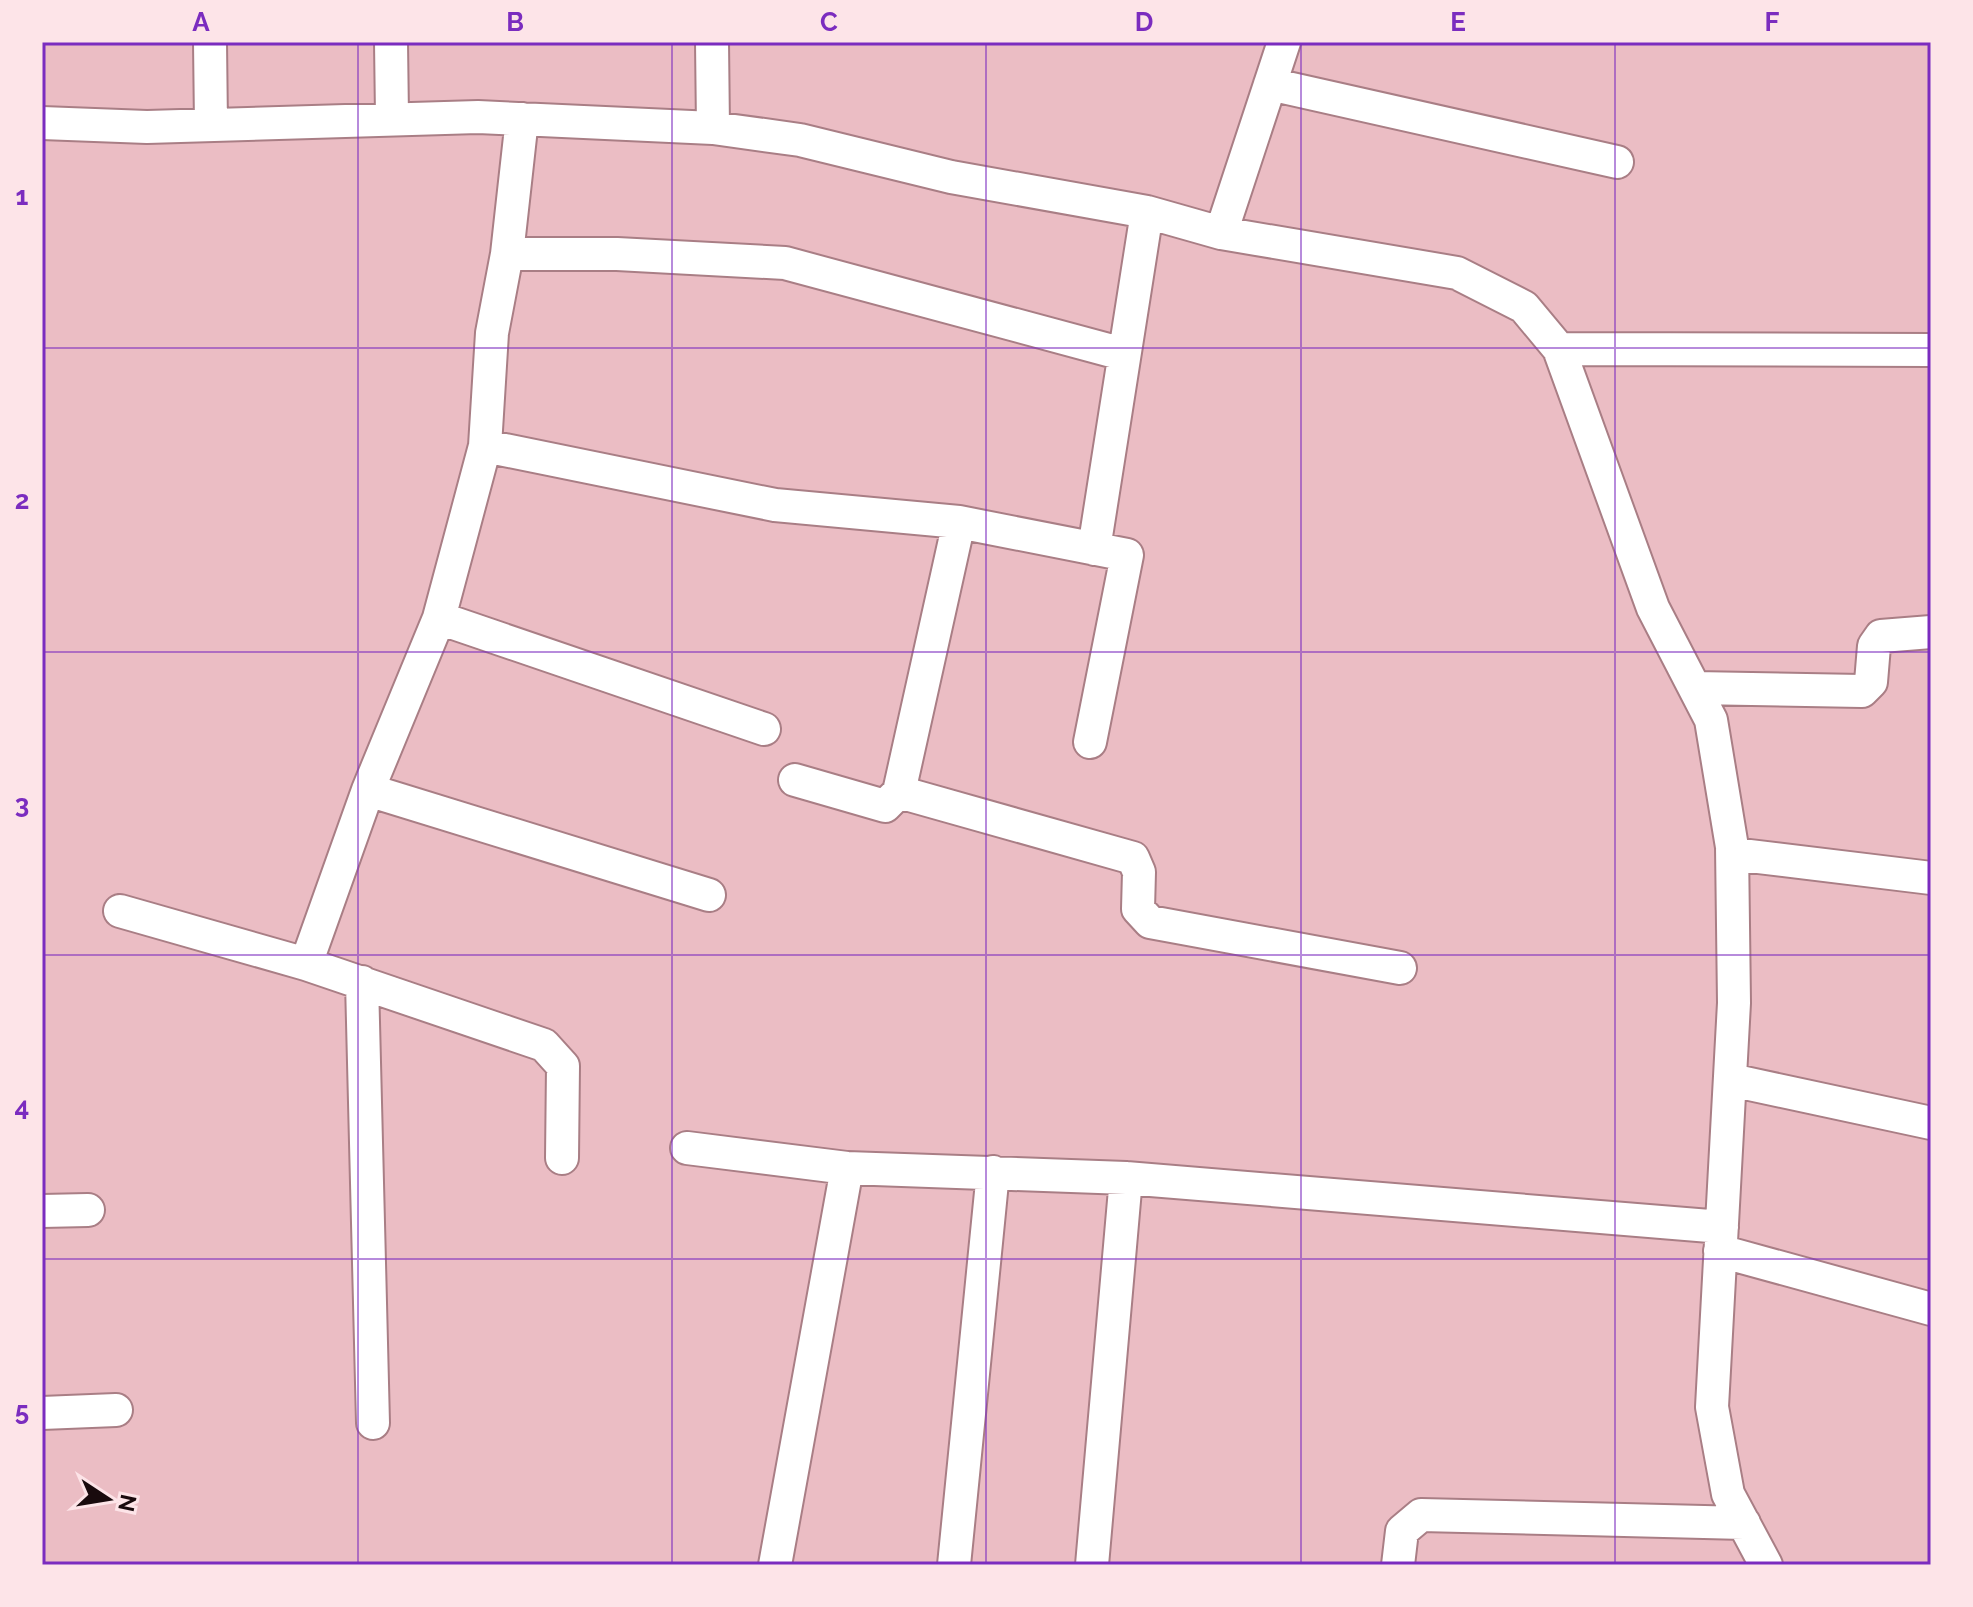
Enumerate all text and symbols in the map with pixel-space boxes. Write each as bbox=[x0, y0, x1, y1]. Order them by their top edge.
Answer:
text: A bbox=[192, 7, 210, 37]
text: B bbox=[506, 7, 524, 37]
text: C bbox=[820, 7, 838, 37]
text: D bbox=[1135, 7, 1153, 37]
text: E bbox=[1450, 7, 1466, 37]
text: F bbox=[1765, 7, 1780, 37]
text: 1 bbox=[16, 181, 29, 211]
text: 2 bbox=[15, 485, 29, 515]
text: 3 bbox=[15, 789, 29, 819]
text: 4 bbox=[15, 1092, 29, 1122]
text: 5 bbox=[15, 1396, 29, 1426]
north arrow bbox=[68, 1459, 148, 1539]
text: N bbox=[113, 1492, 142, 1514]

